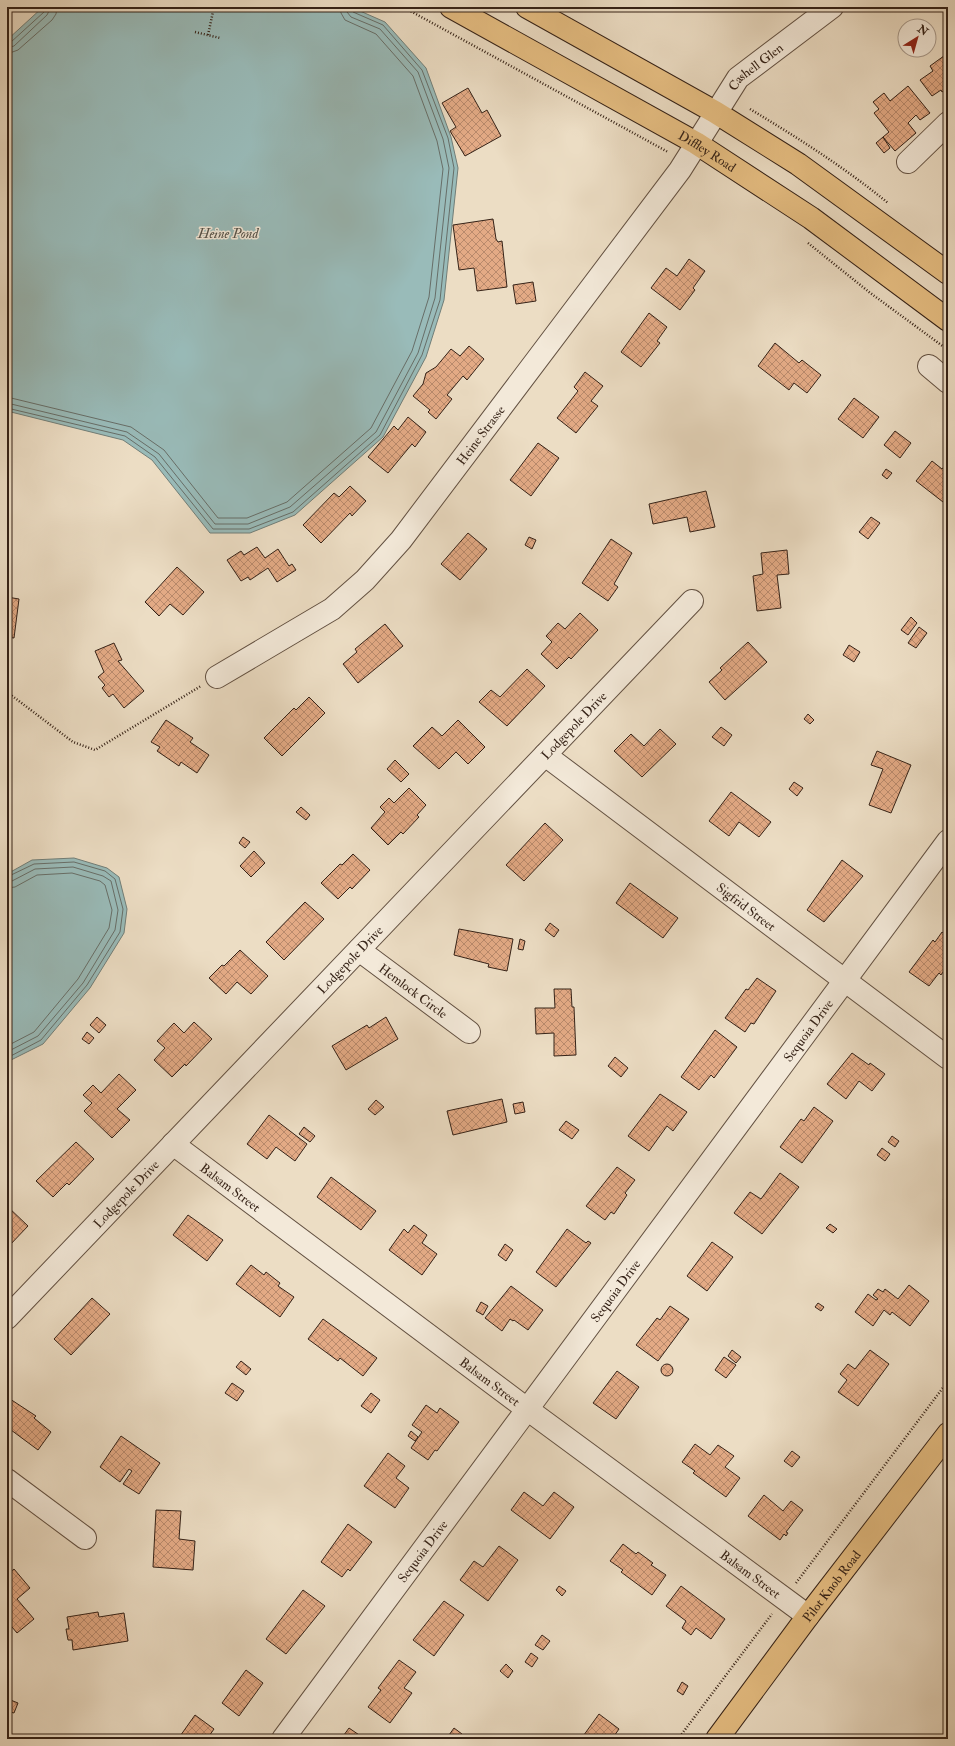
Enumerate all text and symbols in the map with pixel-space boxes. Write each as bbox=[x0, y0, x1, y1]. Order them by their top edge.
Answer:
north arrow bbox=[897, 18, 937, 58]
text: N bbox=[914, 22, 931, 39]
street label: Cashell Glen bbox=[725, 40, 787, 94]
street label: Diffley Road bbox=[675, 128, 739, 176]
water label: Heine Pond bbox=[197, 225, 259, 242]
street label: Heine Strasse bbox=[453, 402, 509, 468]
street label: Lodgepole Drive bbox=[538, 688, 611, 763]
street label: Sigfrid Street bbox=[713, 880, 779, 935]
street label: Lodgepole Drive bbox=[314, 922, 387, 997]
street label: Hemlock Circle bbox=[375, 961, 451, 1023]
street label: Sequoia Drive bbox=[780, 996, 837, 1065]
street label: Lodgepole Drive bbox=[90, 1157, 163, 1232]
street label: Balsam Street bbox=[197, 1160, 263, 1216]
street label: Sequoia Drive bbox=[587, 1256, 645, 1326]
street label: Balsam Street bbox=[456, 1354, 523, 1410]
street label: Sequoia Drive bbox=[395, 1517, 452, 1586]
street label: Balsam Street bbox=[717, 1547, 784, 1602]
street label: Pilot Knob Road bbox=[799, 1547, 865, 1625]

